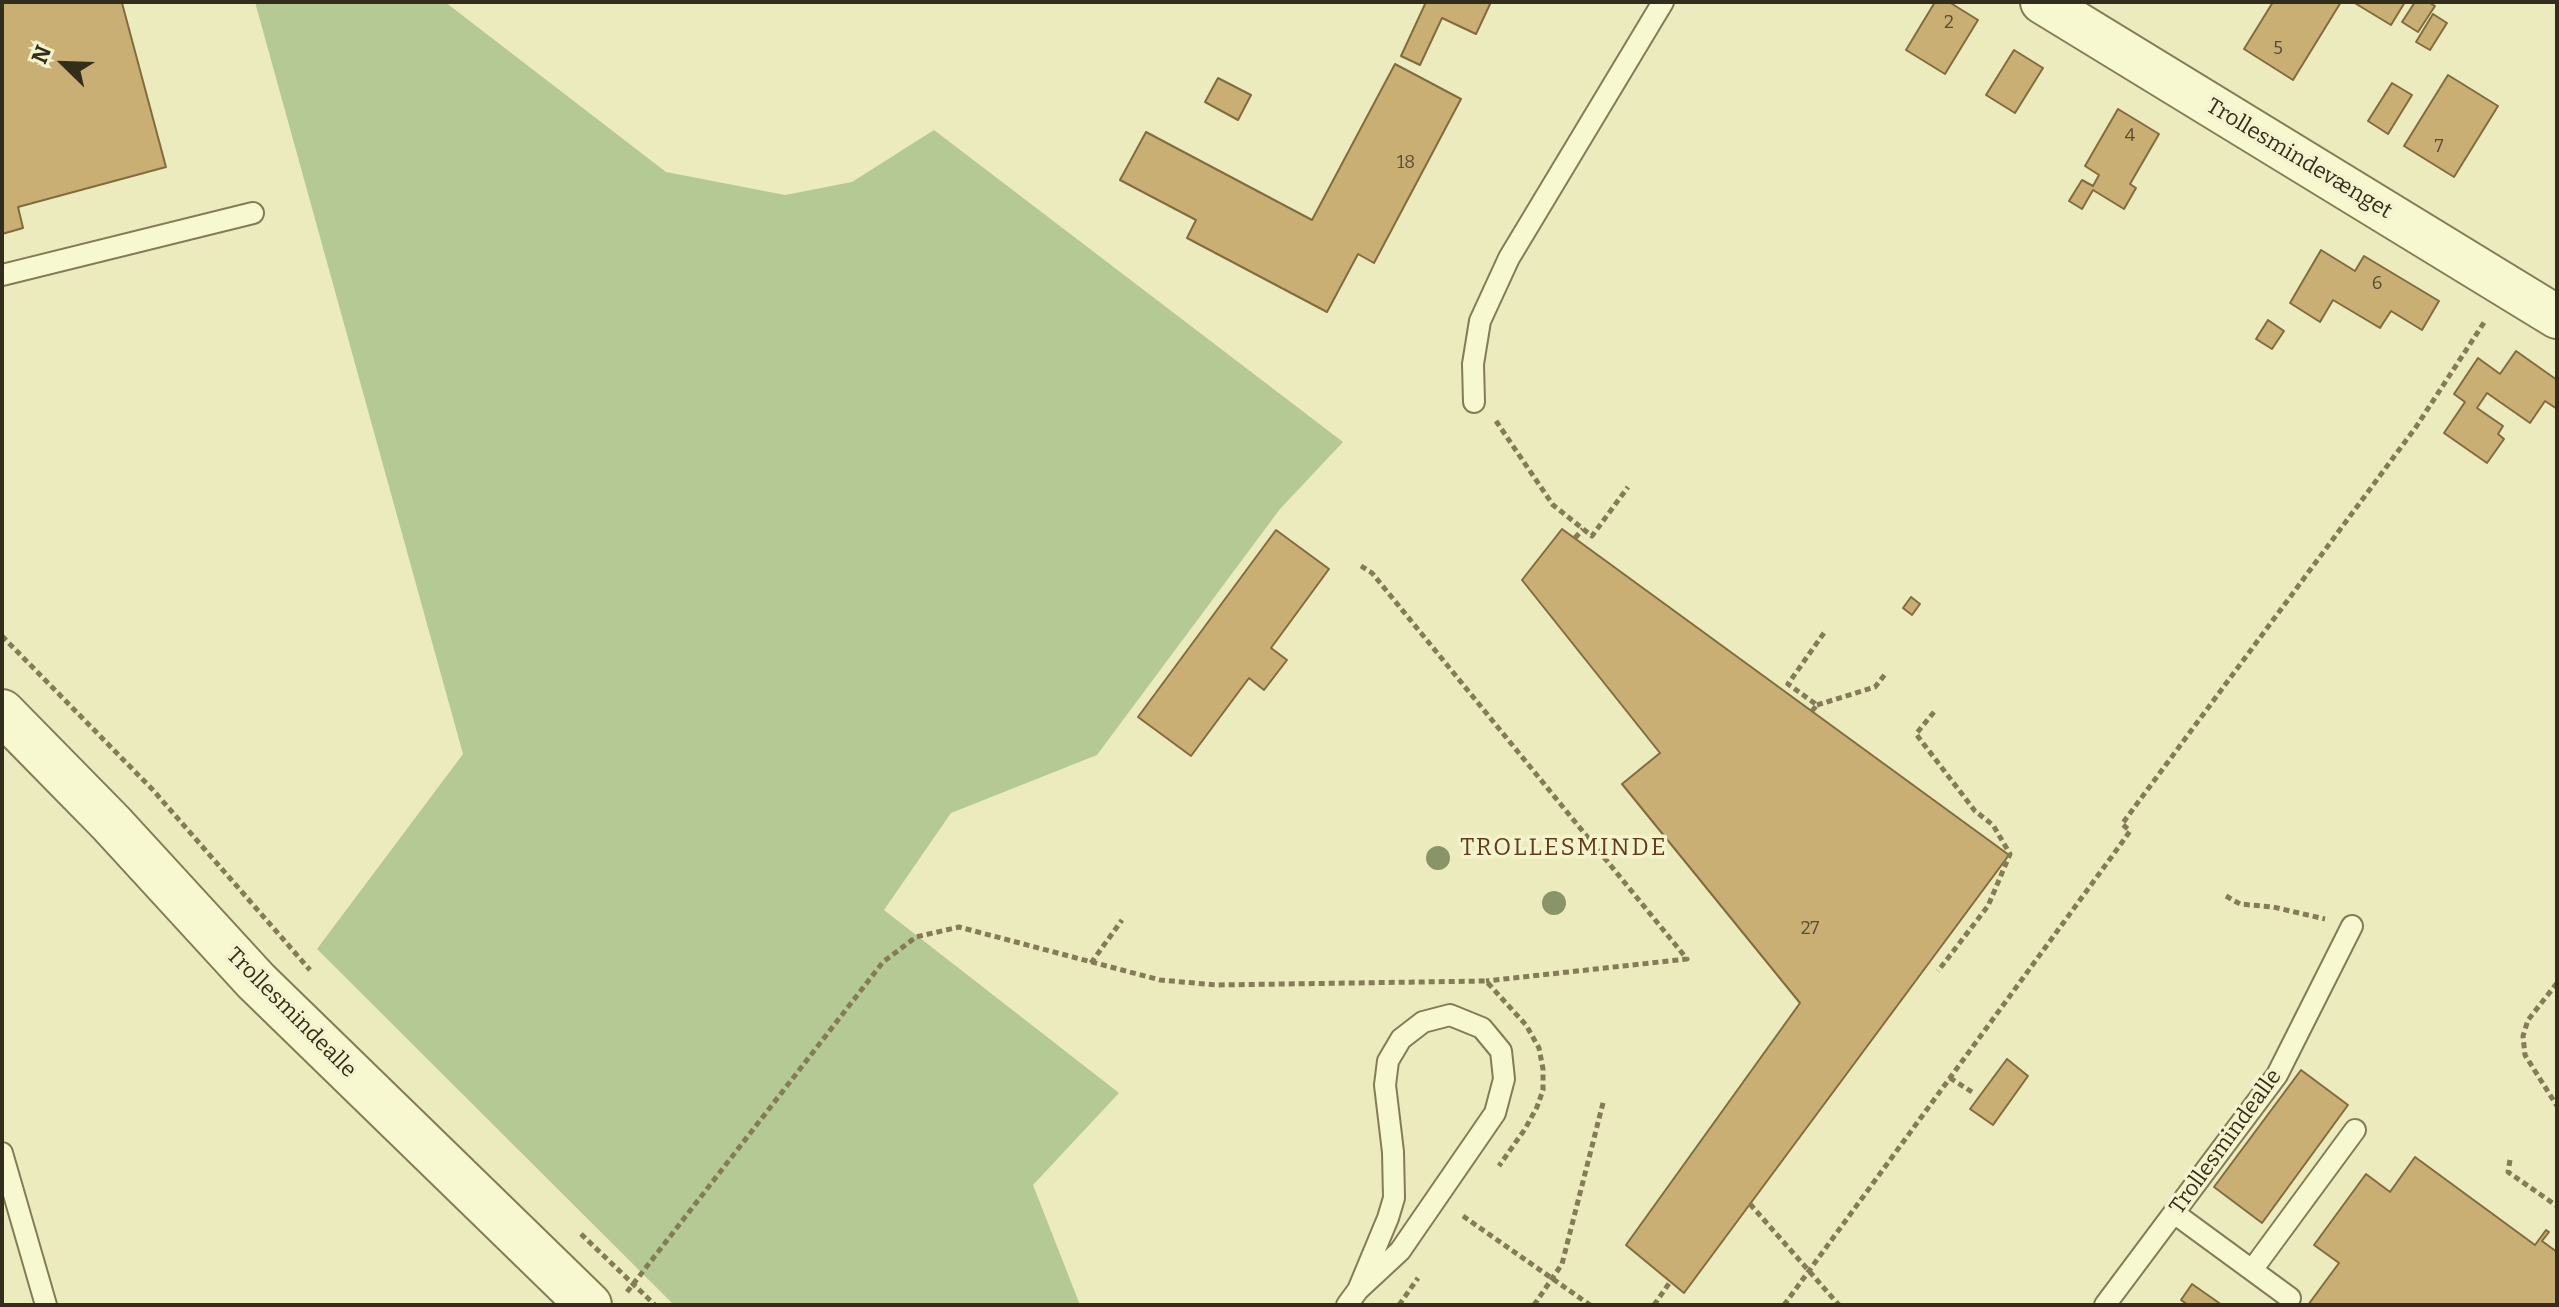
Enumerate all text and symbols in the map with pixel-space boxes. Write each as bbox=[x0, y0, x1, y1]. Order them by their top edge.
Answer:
house number: 2 bbox=[1944, 12, 1954, 34]
north arrow bbox=[24, 24, 104, 104]
house number: 5 bbox=[2273, 38, 2283, 60]
text: N bbox=[26, 41, 57, 68]
street label: Trollesmindevænget bbox=[2201, 93, 2397, 225]
house number: 4 bbox=[2125, 125, 2135, 147]
house number: 7 bbox=[2434, 136, 2444, 158]
house number: 18 bbox=[1397, 152, 1415, 174]
house number: 6 bbox=[2372, 273, 2382, 295]
district label: TROLLESMINDE bbox=[1460, 834, 1668, 862]
house number: 27 bbox=[1801, 918, 1819, 940]
street label: Trollesmindealle bbox=[221, 943, 361, 1083]
street label: Trollesmindealle bbox=[2165, 1064, 2287, 1220]

